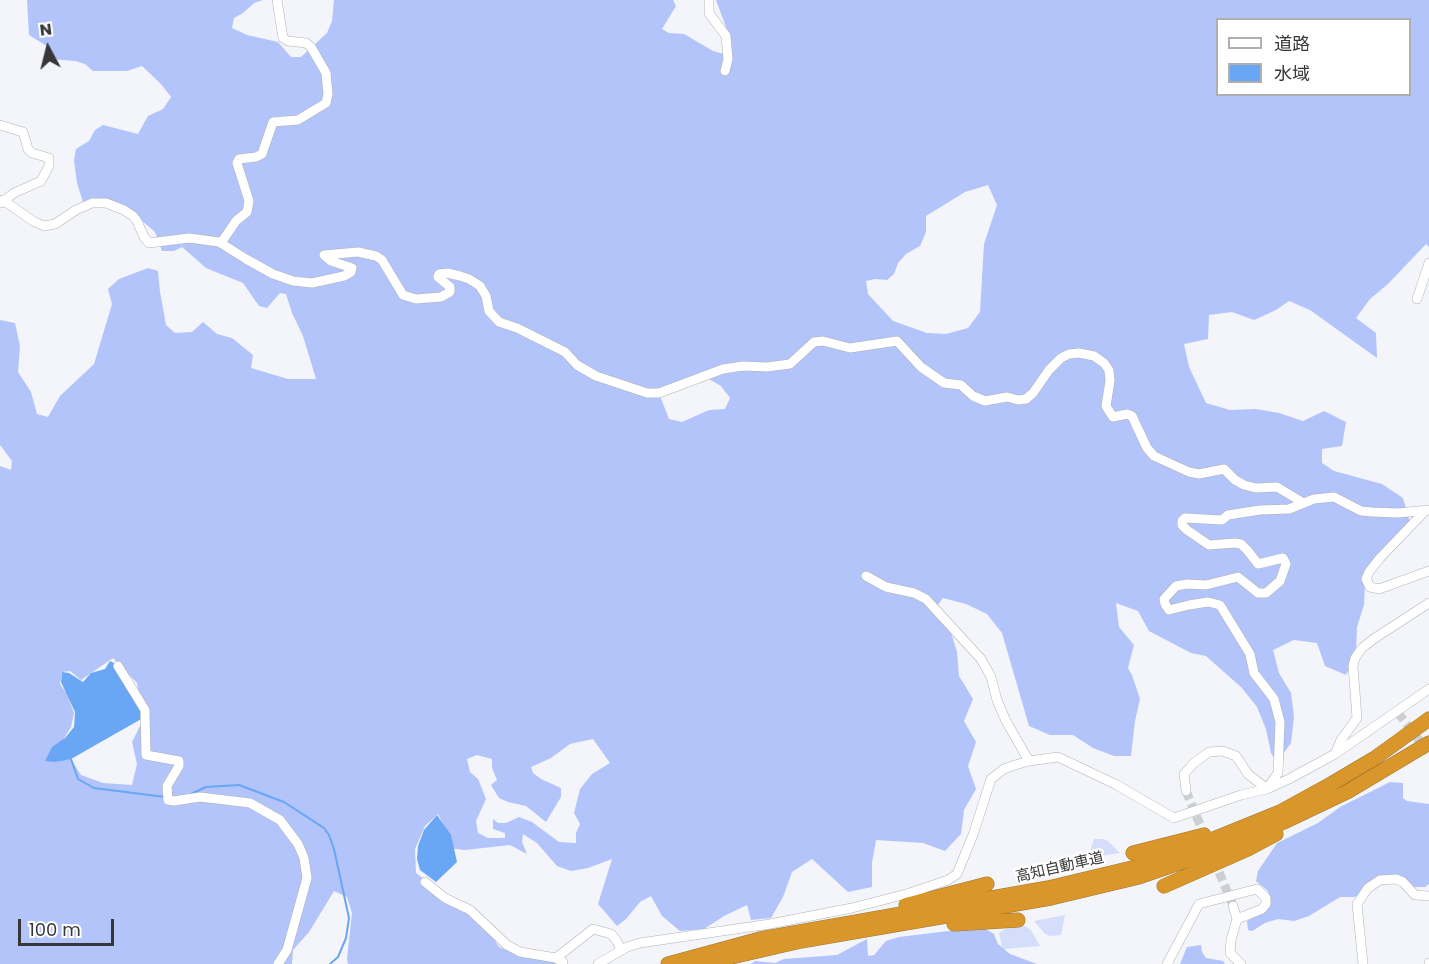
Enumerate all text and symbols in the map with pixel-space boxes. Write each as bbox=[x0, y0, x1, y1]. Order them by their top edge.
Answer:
text: N bbox=[38, 17, 53, 42]
north arrow bbox=[18, 18, 78, 78]
legend bbox=[1216, 18, 1411, 96]
text: 道路 bbox=[1274, 31, 1310, 56]
text: 水域 bbox=[1274, 61, 1310, 86]
street label: 高知自動車道 bbox=[1014, 849, 1106, 887]
scale bar bbox=[21, 907, 117, 945]
text: 100 m bbox=[29, 917, 81, 942]

